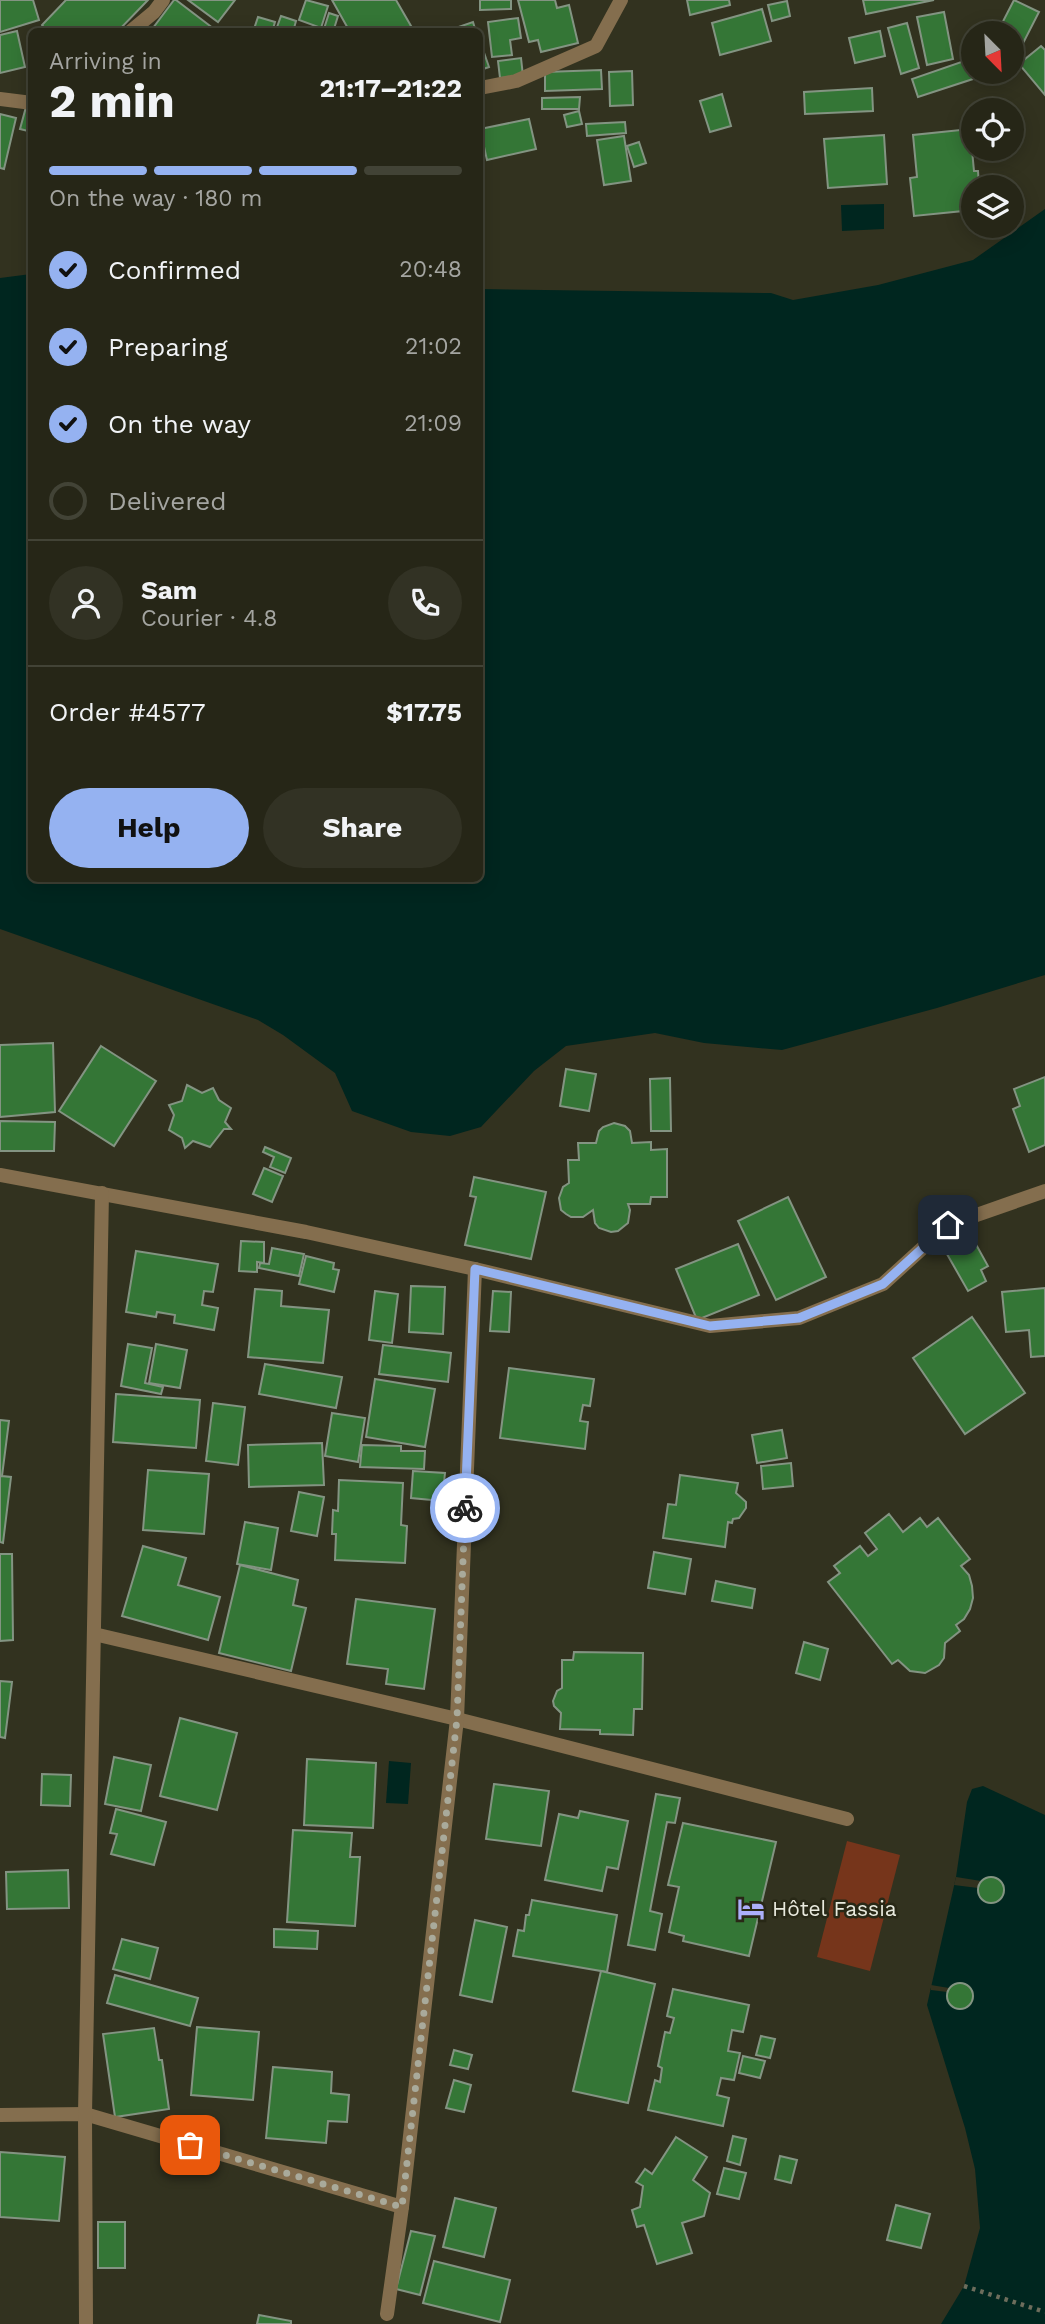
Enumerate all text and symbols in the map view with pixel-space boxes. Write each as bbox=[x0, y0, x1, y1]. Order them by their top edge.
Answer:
north arrow bbox=[961, 21, 1024, 84]
map controls bbox=[961, 21, 1024, 238]
text: Arriving in bbox=[49, 48, 162, 75]
text: 21:17–21:22 bbox=[320, 73, 462, 103]
text: 2 min bbox=[49, 74, 175, 128]
button: locate bbox=[961, 98, 1024, 161]
button: layers bbox=[961, 175, 1024, 238]
text: On the way · 180 m bbox=[49, 185, 262, 212]
icon: check bbox=[49, 251, 87, 289]
text: Confirmed bbox=[108, 255, 241, 285]
text: 20:48 bbox=[399, 256, 462, 283]
icon: check bbox=[49, 328, 87, 366]
text: Preparing bbox=[108, 332, 228, 362]
text: 21:02 bbox=[405, 333, 462, 360]
icon: check bbox=[49, 405, 87, 443]
text: On the way bbox=[108, 409, 251, 439]
text: 21:09 bbox=[404, 410, 462, 437]
text: Delivered bbox=[108, 486, 227, 516]
button: person bbox=[49, 566, 123, 640]
button: phone bbox=[388, 566, 462, 640]
text: Sam bbox=[141, 575, 197, 605]
text: Courier · 4.8 bbox=[141, 605, 277, 632]
text: Order #4577 bbox=[49, 697, 206, 727]
text: $17.75 bbox=[386, 697, 462, 727]
button: Help bbox=[49, 788, 249, 868]
button: Share bbox=[263, 788, 462, 868]
pin bbox=[918, 1195, 978, 1255]
icon: home bbox=[929, 1206, 967, 1244]
courier bbox=[430, 1473, 500, 1543]
icon: bike bbox=[446, 1489, 484, 1527]
hotel icon: Hôtel Fassia bbox=[736, 1894, 766, 1924]
place label: Hôtel Fassia bbox=[772, 1896, 897, 1921]
pin bbox=[160, 2115, 220, 2175]
icon: bag bbox=[171, 2126, 209, 2164]

